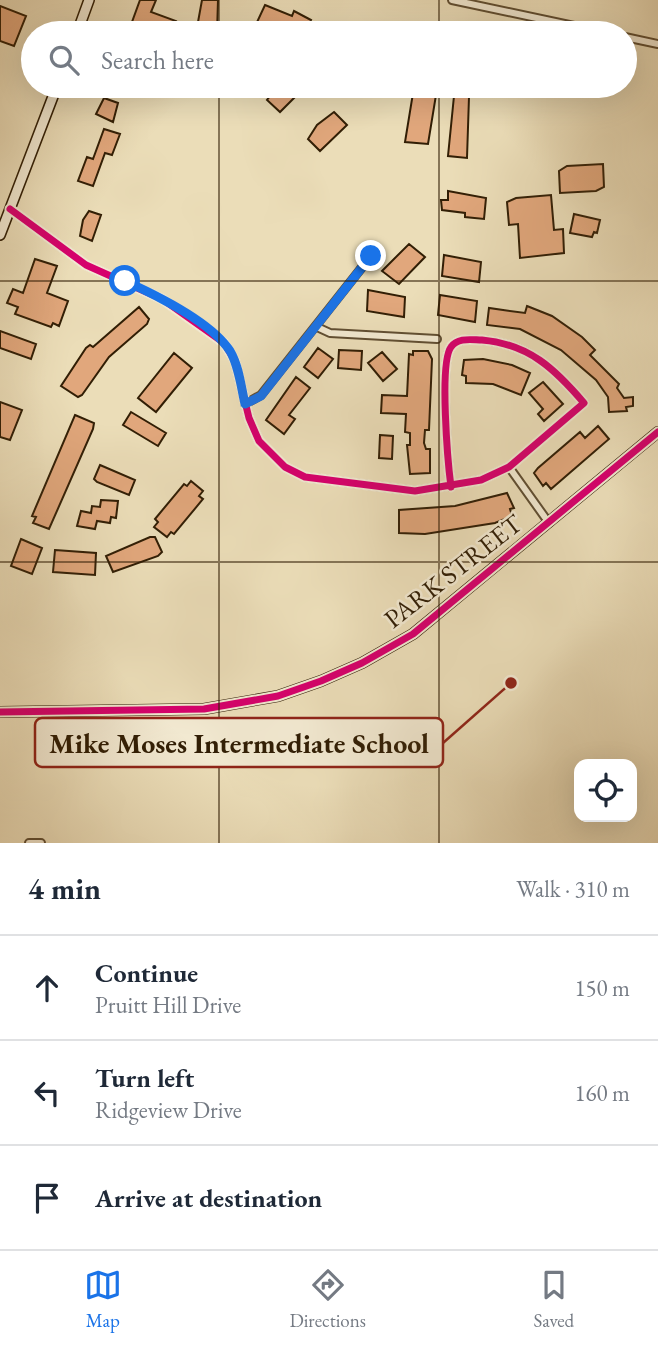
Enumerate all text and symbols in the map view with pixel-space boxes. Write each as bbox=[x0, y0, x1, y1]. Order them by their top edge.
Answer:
search box bbox=[21, 21, 637, 98]
icon: search bbox=[45, 41, 83, 79]
text: Search here bbox=[101, 43, 214, 77]
route end bbox=[355, 240, 386, 271]
route start bbox=[109, 265, 140, 296]
street label: PARK STREET bbox=[377, 506, 529, 636]
callout: Mike Moses Intermediate School bbox=[35, 718, 443, 767]
text: Mike Moses Intermediate School bbox=[49, 725, 429, 761]
map controls bbox=[574, 759, 637, 822]
button: locate bbox=[574, 759, 637, 822]
text: 4 min bbox=[28, 869, 101, 908]
text: Walk · 310 m bbox=[516, 874, 630, 904]
text: Continue bbox=[95, 956, 198, 990]
icon: ahead bbox=[28, 969, 66, 1007]
text: 150 m bbox=[574, 973, 630, 1003]
text: Pruitt Hill Drive bbox=[95, 990, 241, 1020]
text: Turn left bbox=[95, 1061, 194, 1095]
icon: left bbox=[28, 1074, 66, 1112]
text: 160 m bbox=[574, 1078, 630, 1108]
text: Ridgeview Drive bbox=[95, 1095, 242, 1125]
icon: arrive bbox=[28, 1179, 66, 1217]
text: Arrive at destination bbox=[95, 1181, 322, 1215]
tab: Map bbox=[84, 1266, 122, 1333]
tab: Directions bbox=[289, 1266, 366, 1333]
tab: Saved bbox=[533, 1266, 574, 1333]

